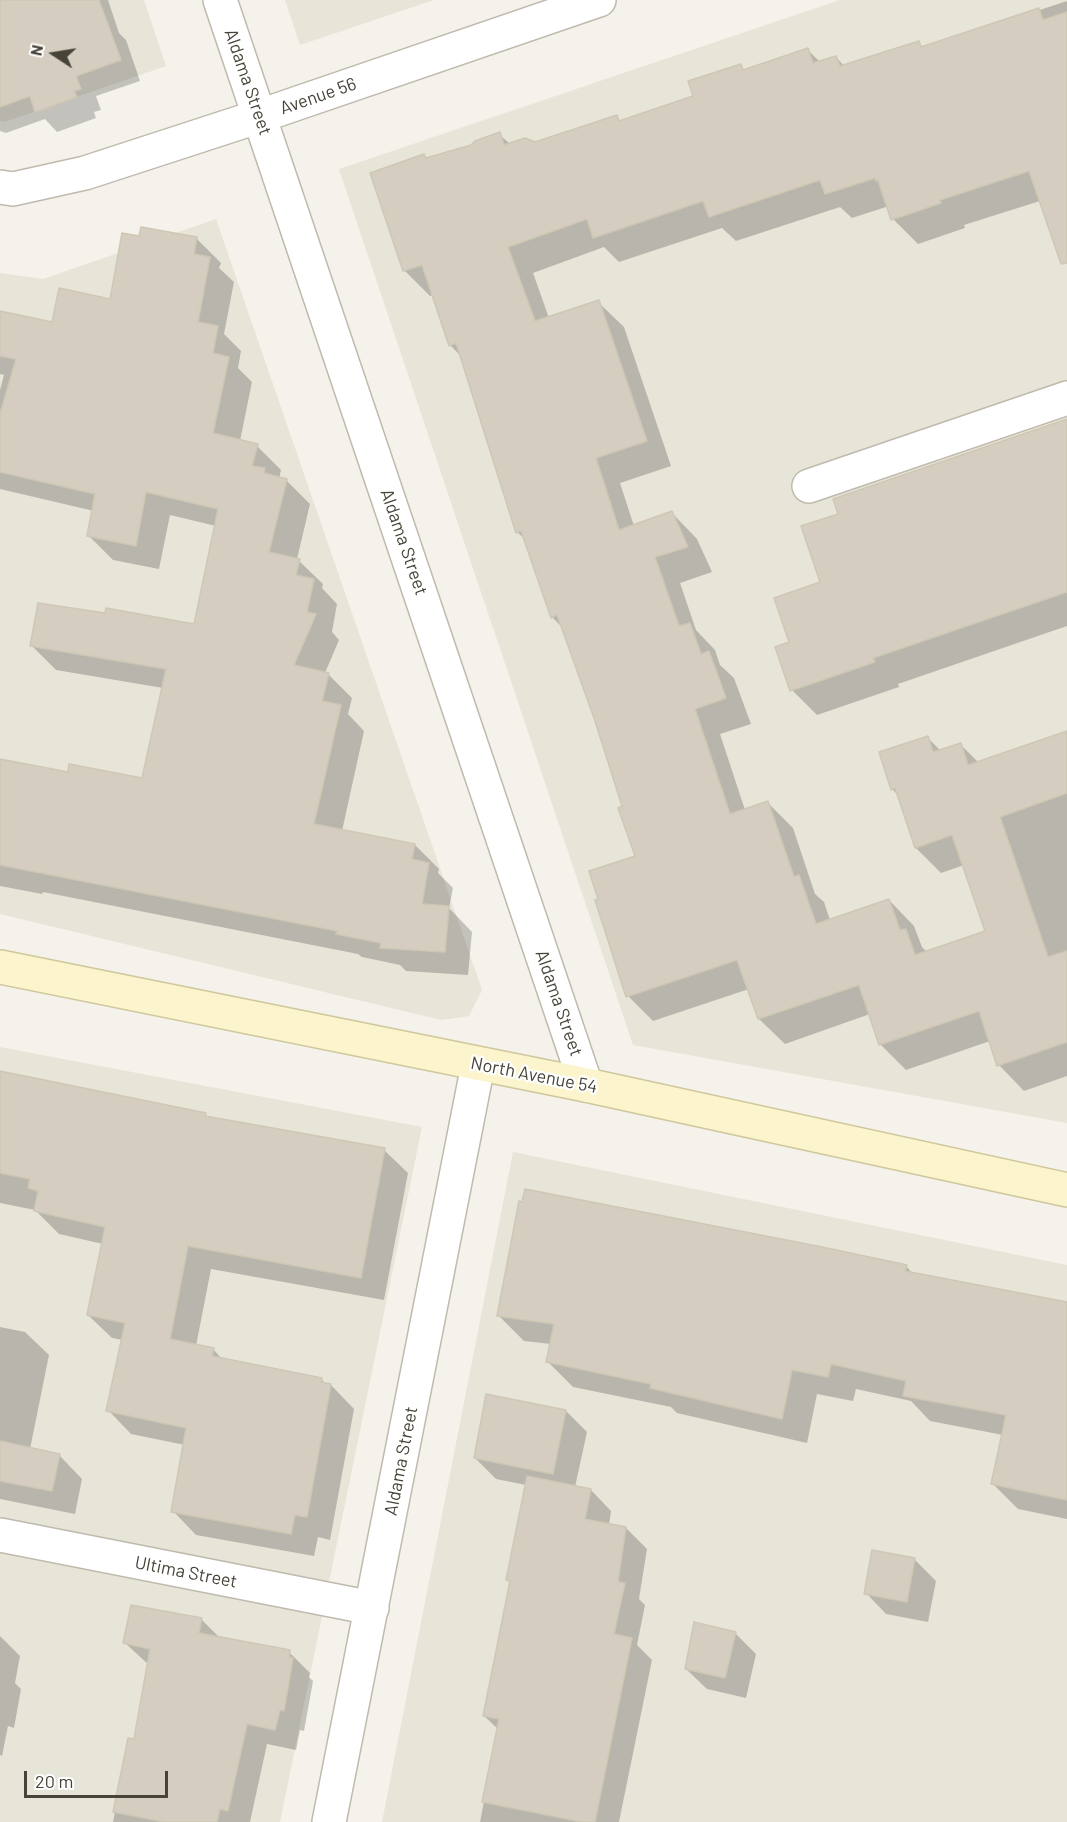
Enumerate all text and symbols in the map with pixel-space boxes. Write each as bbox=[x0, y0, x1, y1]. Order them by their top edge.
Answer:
north arrow bbox=[24, 24, 84, 84]
street label: Aldama Street bbox=[220, 26, 276, 138]
text: N bbox=[26, 43, 46, 57]
street label: Avenue 56 bbox=[277, 73, 359, 119]
street label: Aldama Street bbox=[376, 486, 432, 598]
street label: Aldama Street bbox=[531, 947, 587, 1059]
street label: North Avenue 54 bbox=[469, 1052, 599, 1098]
street label: Aldama Street bbox=[380, 1405, 422, 1517]
street label: Ultima Street bbox=[133, 1551, 239, 1593]
scale bar bbox=[27, 1759, 171, 1797]
text: 20 m bbox=[35, 1770, 73, 1792]

